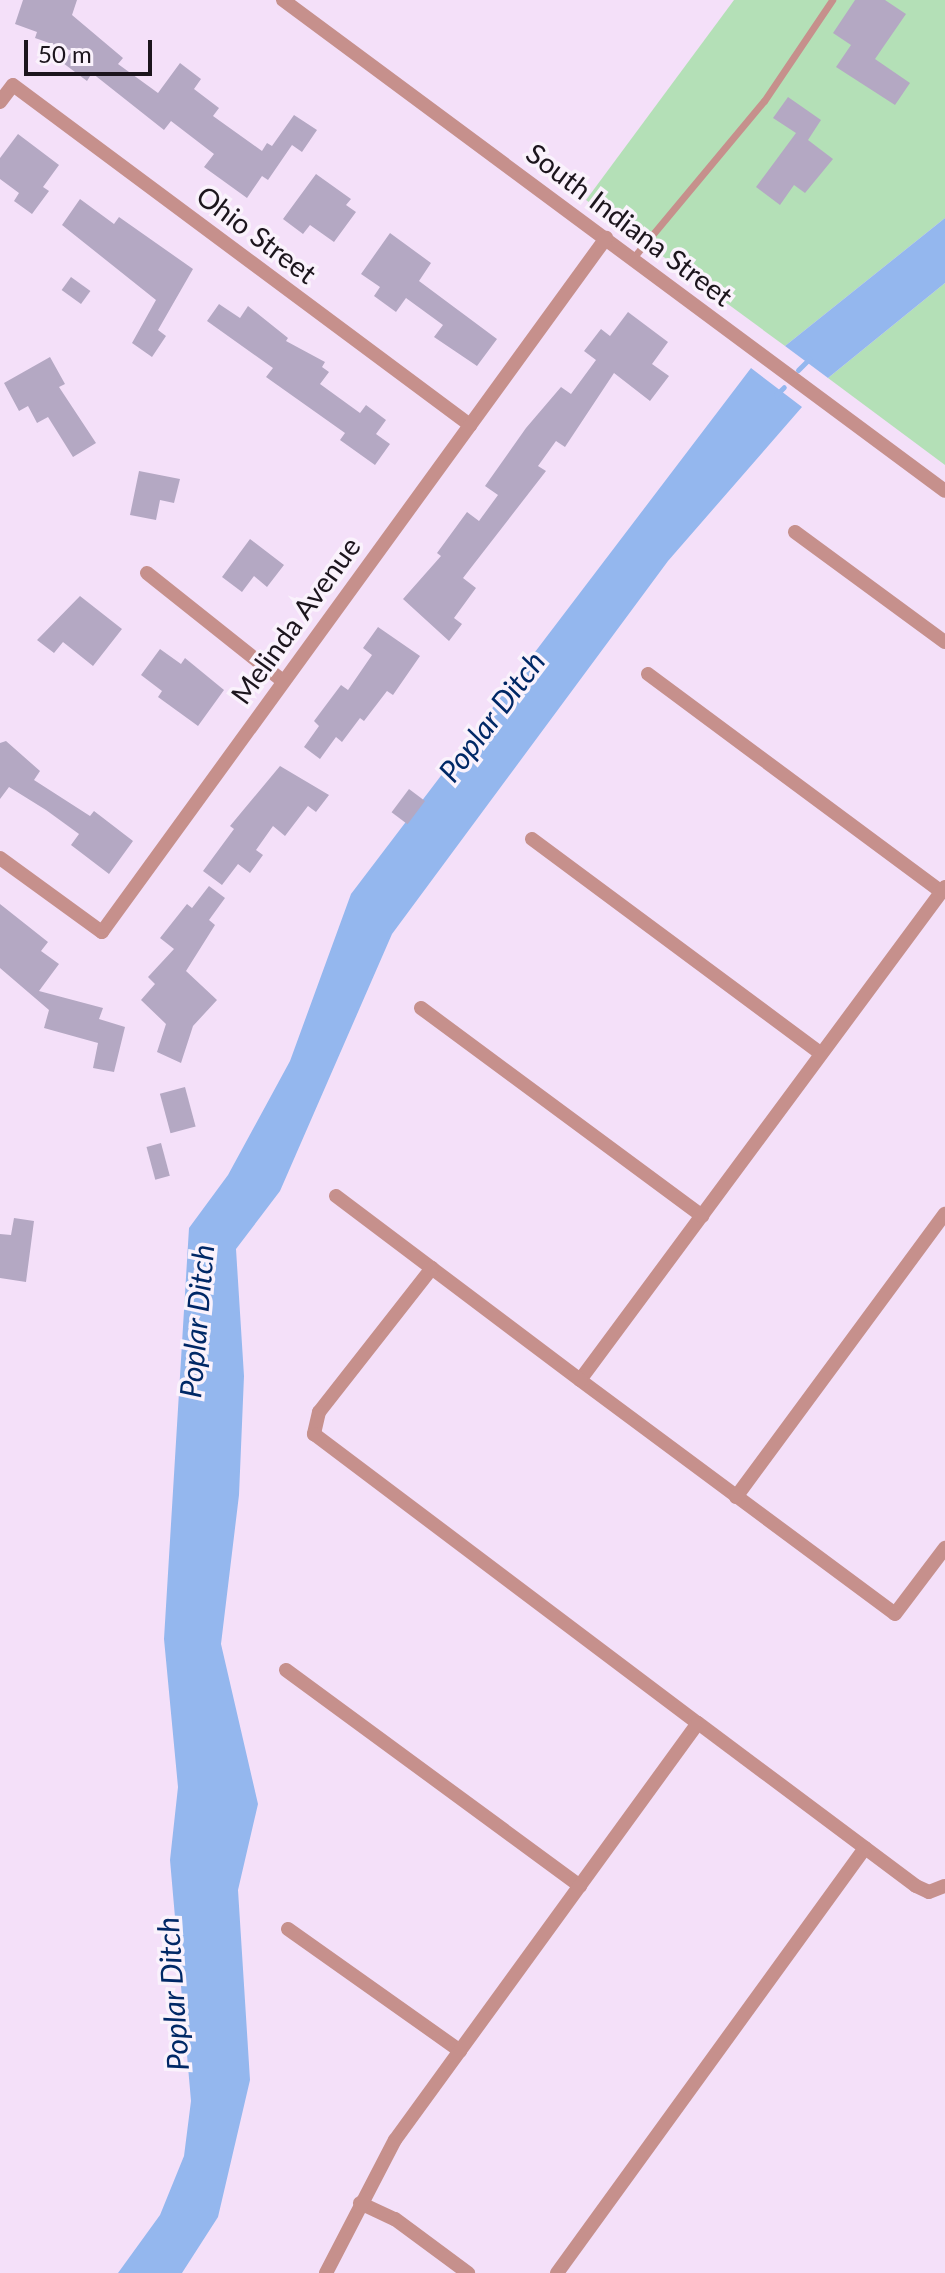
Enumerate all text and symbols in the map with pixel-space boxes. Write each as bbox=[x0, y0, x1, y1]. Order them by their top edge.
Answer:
scale bar bbox=[28, 24, 156, 74]
text: 50 m bbox=[38, 39, 92, 68]
street label: South Indiana Street bbox=[520, 136, 740, 312]
street label: Ohio Street bbox=[190, 178, 324, 290]
street label: Melinda Avenue bbox=[223, 530, 367, 710]
water label: Poplar Ditch bbox=[430, 643, 552, 789]
water label: Poplar Ditch bbox=[171, 1242, 221, 1400]
water label: Poplar Ditch bbox=[149, 1916, 195, 2072]

